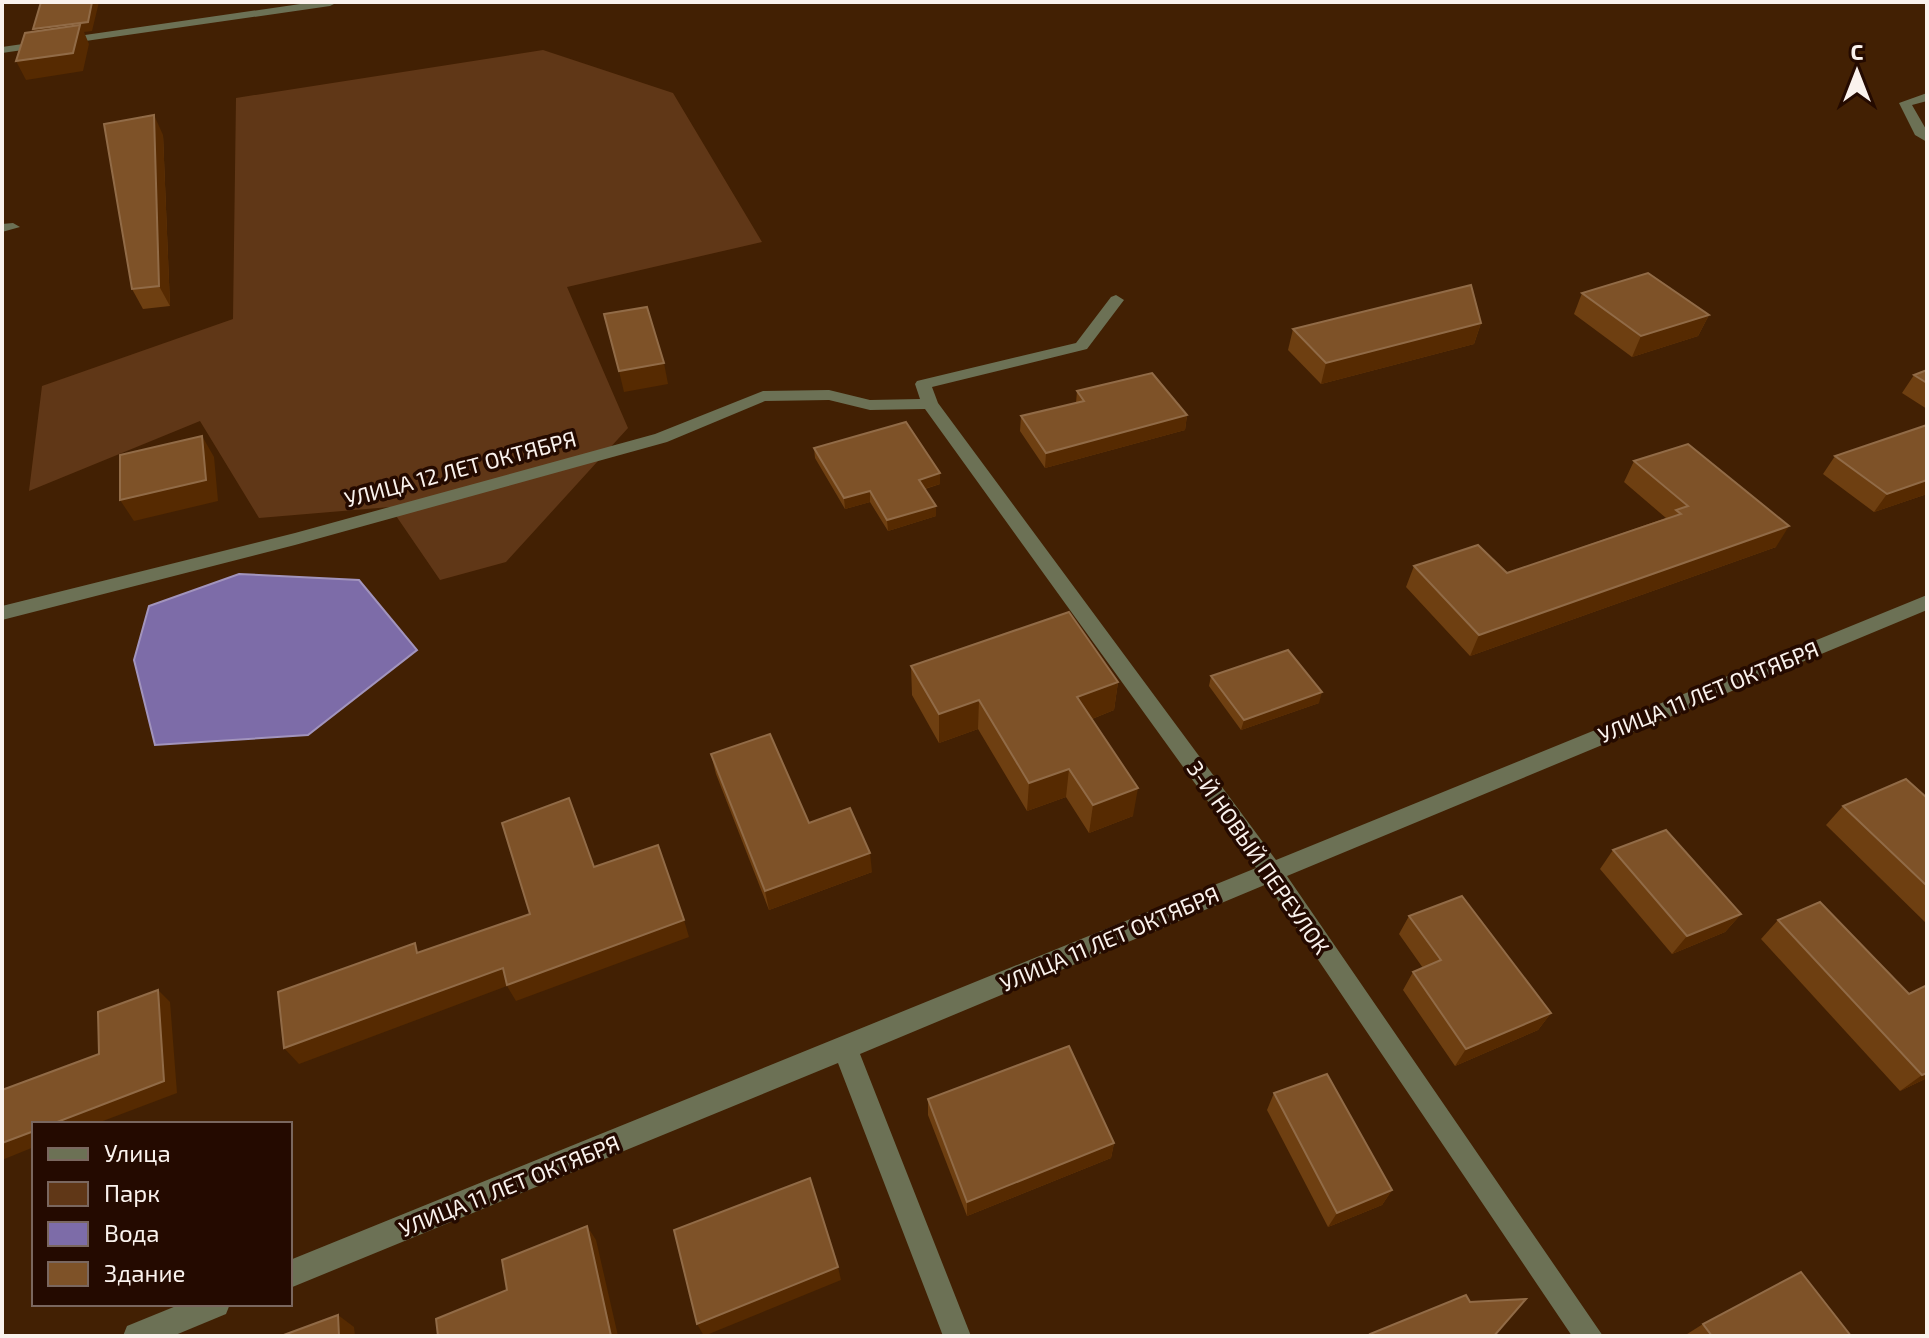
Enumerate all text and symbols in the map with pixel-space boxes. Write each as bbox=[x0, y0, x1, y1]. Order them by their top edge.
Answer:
north arrow bbox=[1817, 32, 1897, 112]
text: С bbox=[1851, 38, 1864, 64]
street label: УЛИЦА 12 ЛЕТ ОКТЯБРЯ bbox=[341, 425, 579, 511]
street label: УЛИЦА 11 ЛЕТ ОКТЯБРЯ bbox=[1594, 635, 1822, 747]
street label: 3-Й НОВЫЙ ПЕРЕУЛОК bbox=[1182, 755, 1336, 959]
street label: УЛИЦА 11 ЛЕТ ОКТЯБРЯ bbox=[996, 880, 1222, 996]
legend bbox=[32, 1122, 292, 1306]
street label: УЛИЦА 11 ЛЕТ ОКТЯБРЯ bbox=[395, 1129, 623, 1241]
text: Улица bbox=[104, 1138, 171, 1167]
text: Парк bbox=[104, 1178, 160, 1207]
text: Вода bbox=[104, 1218, 160, 1247]
text: Здание bbox=[104, 1258, 186, 1287]

